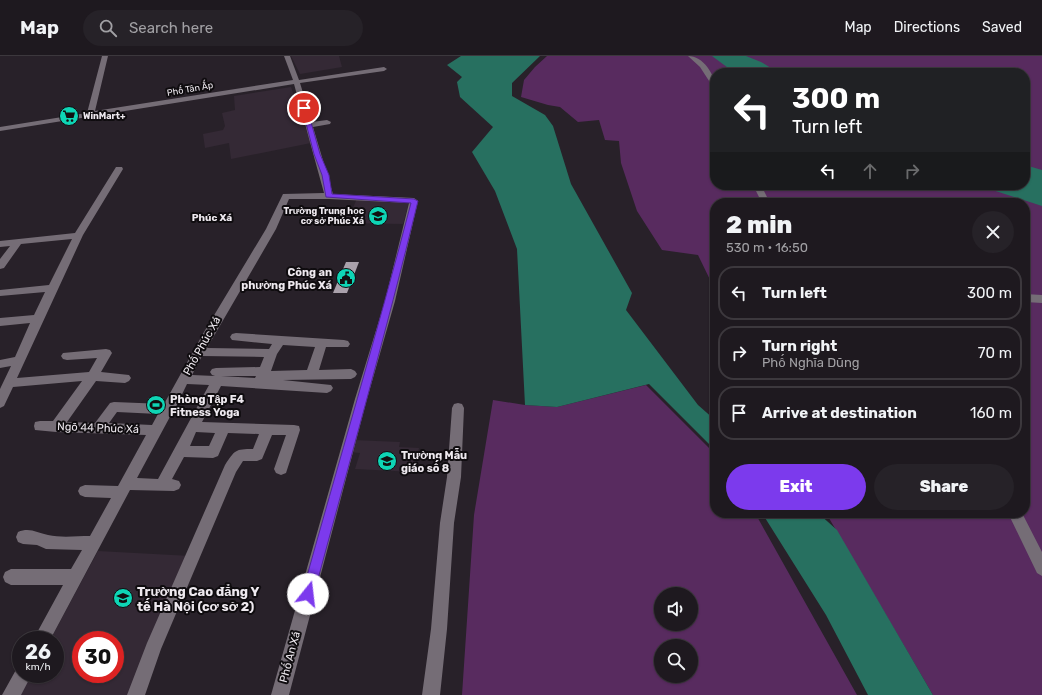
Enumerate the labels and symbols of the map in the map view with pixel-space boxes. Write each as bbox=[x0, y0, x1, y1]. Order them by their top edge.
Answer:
street label: Phố Tân Ấp bbox=[166, 78, 214, 98]
pin bbox=[287, 91, 321, 125]
supermarket icon: WinMart+ bbox=[58, 105, 80, 127]
place label: WinMart+ bbox=[83, 111, 126, 121]
school or university icon: Trường Trung học cơ sở Phúc Xá bbox=[367, 205, 389, 227]
place label: Trường Trung học cơ sở Phúc Xá bbox=[283, 206, 365, 226]
district label: Phúc Xá bbox=[192, 212, 232, 224]
place label: Công an phường Phúc Xá bbox=[241, 266, 332, 292]
public building icon: Công an phường Phúc Xá bbox=[335, 267, 357, 289]
street label: Phố Phúc Xá bbox=[179, 314, 223, 378]
place label: Phòng Tập F4 Fitness Yoga bbox=[170, 393, 245, 419]
sports icon: Phòng Tập F4 Fitness Yoga bbox=[145, 394, 167, 416]
street label: Ngõ 44 Phúc Xá bbox=[57, 420, 139, 436]
place label: Trường Mẫu giáo số 8 bbox=[401, 447, 467, 475]
school or university icon: Trường Mẫu giáo số 8 bbox=[376, 450, 398, 472]
position arrow bbox=[287, 573, 329, 615]
place label: Trường Cao đẳng Y tế Hà Nội (cơ sở 2) bbox=[137, 584, 259, 614]
school or university icon: Trường Cao đẳng Y tế Hà Nội (cơ sở 2) bbox=[112, 587, 134, 609]
street label: Phố An Xá bbox=[276, 630, 303, 684]
speed limit sign: 30 bbox=[72, 631, 124, 683]

